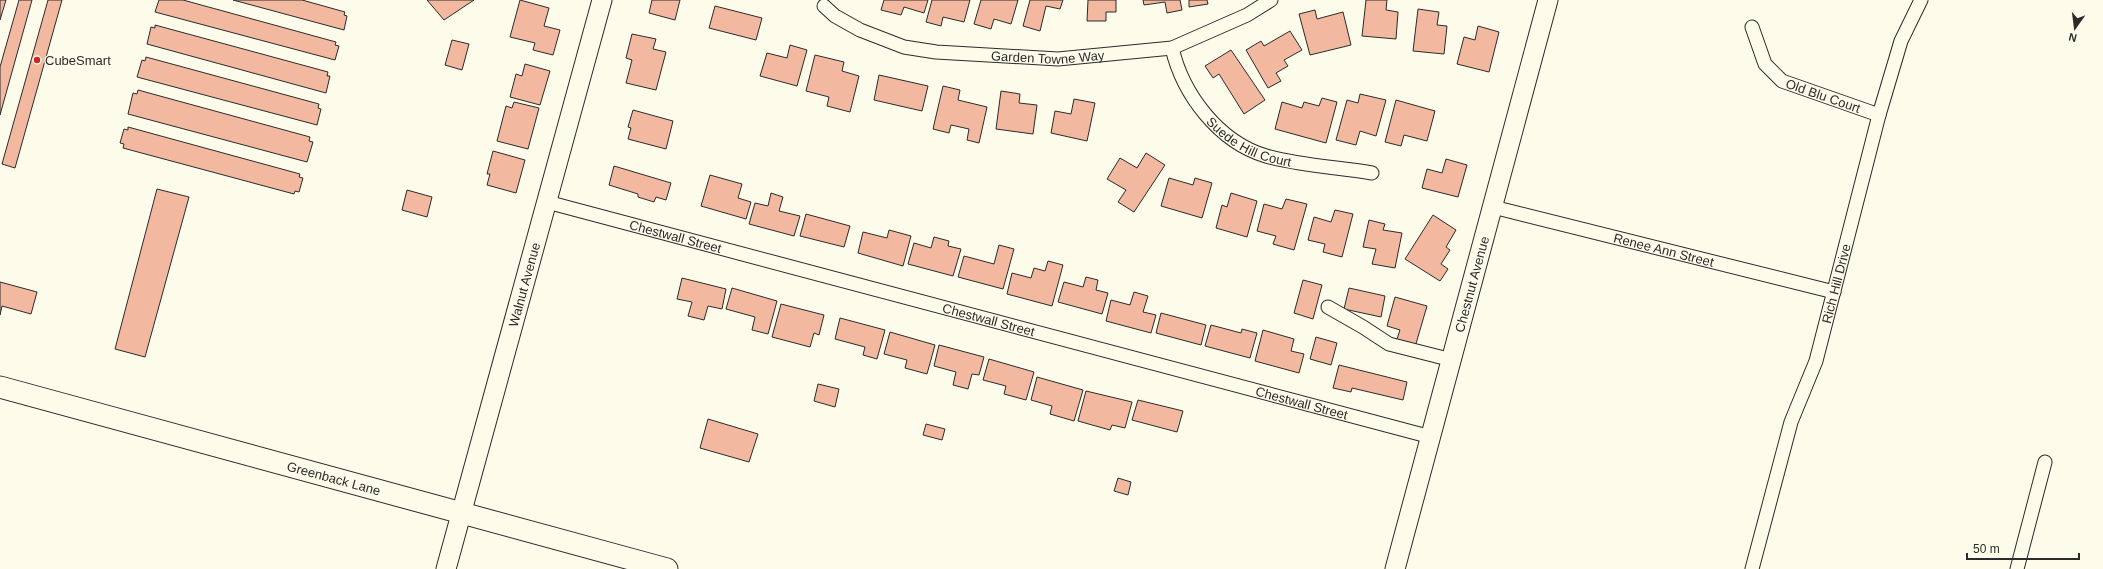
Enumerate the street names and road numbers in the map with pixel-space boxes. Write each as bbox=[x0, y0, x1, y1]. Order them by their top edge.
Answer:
street label: Garden Towne Way bbox=[991, 48, 1106, 67]
street label: Old Blu Court bbox=[1784, 76, 1863, 116]
street label: Suede Hill Court bbox=[1203, 114, 1293, 170]
street label: Chestwall Street bbox=[628, 217, 723, 256]
street label: Renee Ann Street bbox=[1612, 230, 1716, 270]
street label: Chestnut Avenue bbox=[1452, 235, 1492, 334]
street label: Walnut Avenue bbox=[506, 241, 543, 328]
street label: Rich Hill Drive bbox=[1819, 242, 1854, 325]
street label: Chestwall Street bbox=[941, 300, 1037, 339]
street label: Chestwall Street bbox=[1254, 384, 1350, 423]
street label: Greenback Lane bbox=[285, 459, 382, 498]

